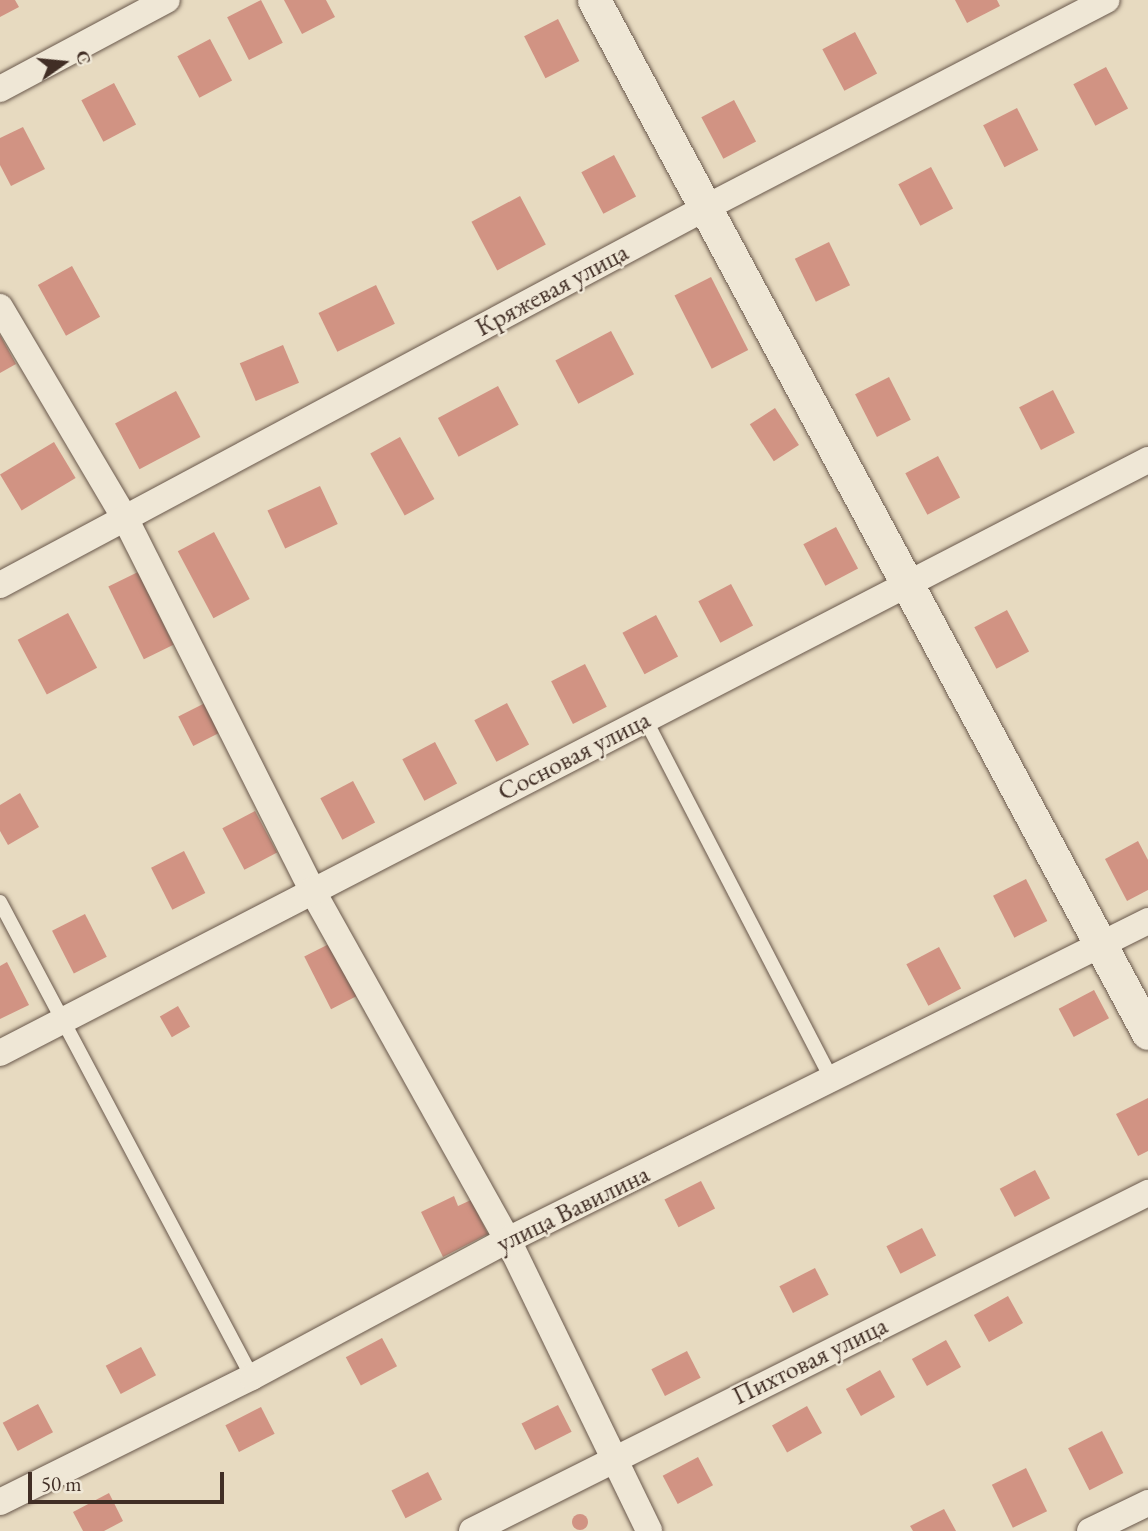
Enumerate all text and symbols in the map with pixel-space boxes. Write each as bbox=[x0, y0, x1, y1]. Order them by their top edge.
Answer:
north arrow bbox=[28, 28, 98, 98]
text: С bbox=[70, 48, 98, 67]
street label: Кряжевая улица bbox=[470, 237, 634, 343]
street label: Сосновая улица bbox=[493, 704, 655, 808]
street label: улица Вавилина bbox=[491, 1158, 655, 1260]
street label: Пихтовая улица bbox=[727, 1310, 893, 1412]
scale bar bbox=[32, 1458, 228, 1502]
text: 50 m bbox=[41, 1470, 82, 1497]

